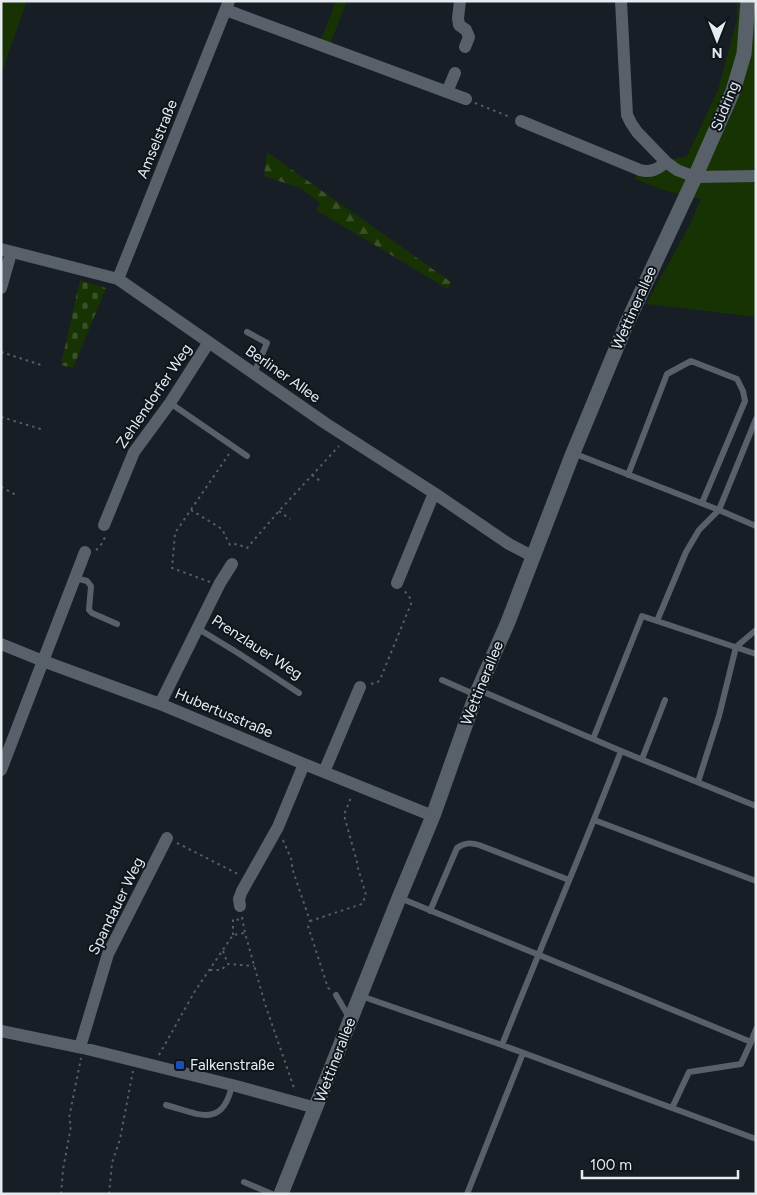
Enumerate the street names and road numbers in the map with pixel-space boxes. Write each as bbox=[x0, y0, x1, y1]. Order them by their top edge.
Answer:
street label: Südring bbox=[707, 78, 743, 134]
street label: Amselstraße bbox=[133, 97, 181, 181]
street label: Wettinerallee bbox=[608, 264, 660, 352]
street label: Zehlendorfer Weg bbox=[112, 340, 196, 452]
street label: Berliner Allee bbox=[242, 341, 324, 407]
street label: Prenzlauer Weg bbox=[208, 611, 306, 683]
street label: Wettinerallee bbox=[457, 638, 507, 728]
street label: Hubertusstraße bbox=[172, 684, 276, 742]
street label: Spandauer Weg bbox=[85, 854, 147, 958]
street label: Wettinerallee bbox=[311, 1015, 359, 1105]

